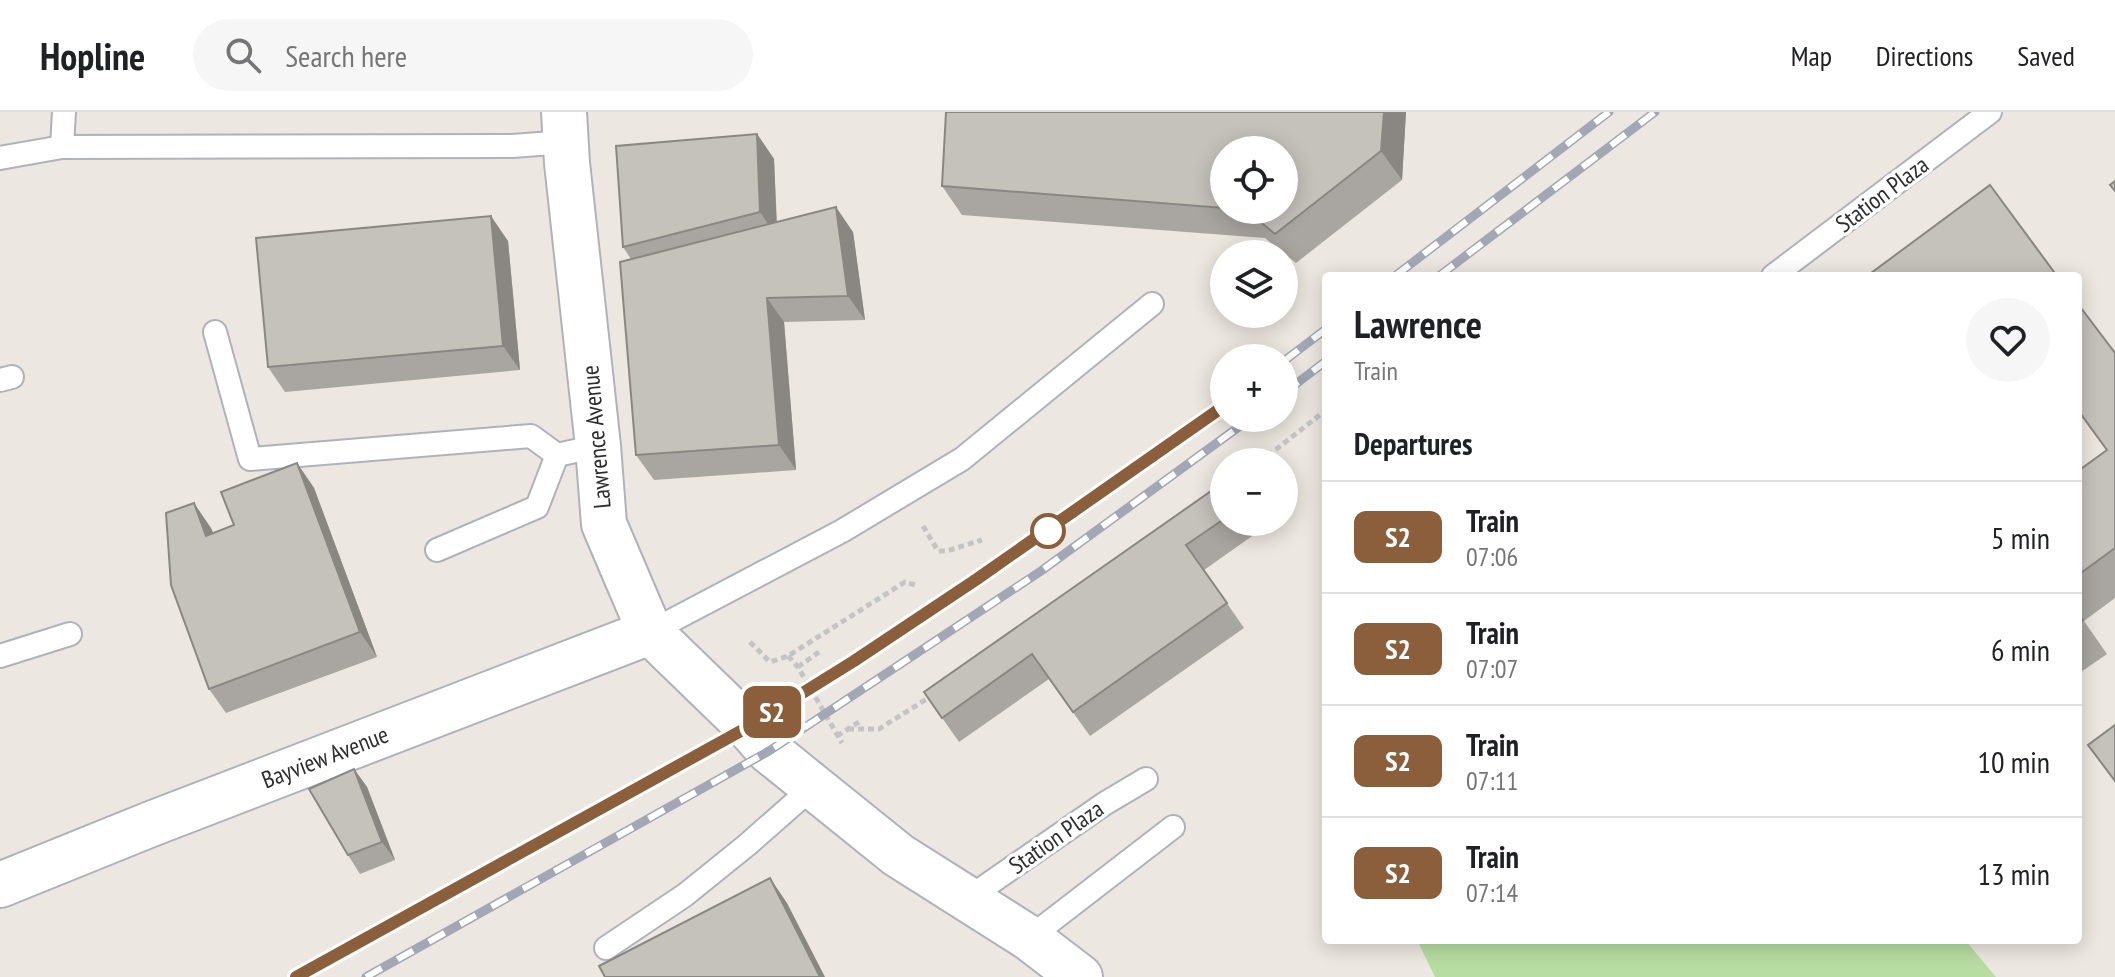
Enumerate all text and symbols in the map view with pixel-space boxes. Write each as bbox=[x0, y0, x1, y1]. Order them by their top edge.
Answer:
search box bbox=[193, 19, 753, 91]
text: Hopline bbox=[40, 31, 145, 80]
icon: search bbox=[221, 33, 265, 77]
text: Search here bbox=[285, 36, 407, 75]
text: Map bbox=[1791, 37, 1832, 74]
text: Directions bbox=[1876, 37, 1973, 74]
text: Saved bbox=[2017, 37, 2075, 74]
map controls bbox=[1210, 136, 1298, 536]
button: locate bbox=[1210, 136, 1298, 224]
street label: Station Plaza bbox=[1829, 149, 1935, 239]
button: layers bbox=[1210, 240, 1298, 328]
button: heart bbox=[1966, 298, 2050, 382]
text: Lawrence bbox=[1354, 299, 1482, 348]
button: + bbox=[1210, 344, 1298, 432]
text: Train bbox=[1354, 354, 1398, 387]
street label: Lawrence Avenue bbox=[574, 364, 618, 510]
text: Departures bbox=[1354, 424, 1472, 463]
button: − bbox=[1210, 448, 1298, 536]
text: Train bbox=[1466, 501, 1519, 540]
unlabelled marker bbox=[1031, 514, 1065, 548]
text: S2 bbox=[1385, 518, 1411, 555]
text: 5 min bbox=[1991, 518, 2050, 557]
text: 07:06 bbox=[1466, 540, 1518, 573]
text: Train bbox=[1466, 613, 1519, 652]
text: S2 bbox=[1385, 630, 1411, 667]
text: 6 min bbox=[1991, 630, 2050, 669]
text: 07:07 bbox=[1466, 652, 1518, 685]
line badge: S2 bbox=[736, 686, 808, 738]
text: S2 bbox=[759, 693, 785, 730]
street label: Bayview Avenue bbox=[257, 719, 393, 795]
text: Train bbox=[1466, 725, 1519, 764]
text: S2 bbox=[1385, 742, 1411, 779]
text: 10 min bbox=[1977, 742, 2050, 781]
text: 07:11 bbox=[1466, 764, 1518, 797]
street label: Station Plaza bbox=[1003, 793, 1109, 881]
text: Train bbox=[1466, 837, 1519, 876]
text: S2 bbox=[1385, 854, 1411, 891]
text: 13 min bbox=[1977, 854, 2050, 893]
text: 07:14 bbox=[1466, 876, 1518, 909]

